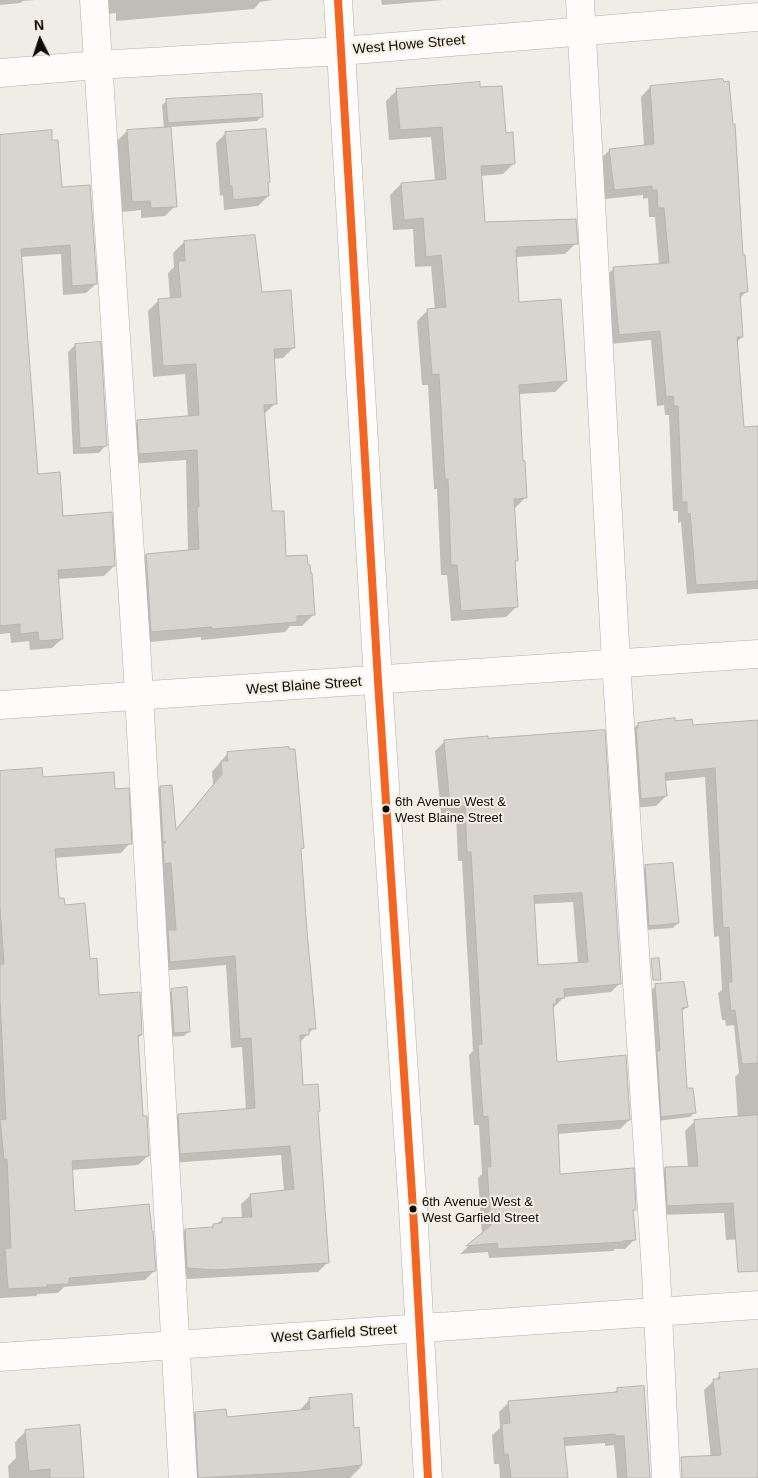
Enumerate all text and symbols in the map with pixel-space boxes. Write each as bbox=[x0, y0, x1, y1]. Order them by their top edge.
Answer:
north arrow bbox=[15, 15, 65, 65]
text: N bbox=[33, 17, 45, 33]
street label: West Howe Street bbox=[352, 32, 466, 58]
street label: West Blaine Street bbox=[246, 674, 362, 698]
place label: 6th Avenue West & West Blaine Street bbox=[395, 794, 506, 825]
marker: 6th Avenue West & West Blaine Street bbox=[381, 804, 391, 814]
place label: 6th Avenue West & West Garfield Street bbox=[422, 1194, 539, 1225]
marker: 6th Avenue West & West Garfield Street bbox=[408, 1204, 418, 1214]
street label: West Garfield Street bbox=[271, 1321, 397, 1347]

